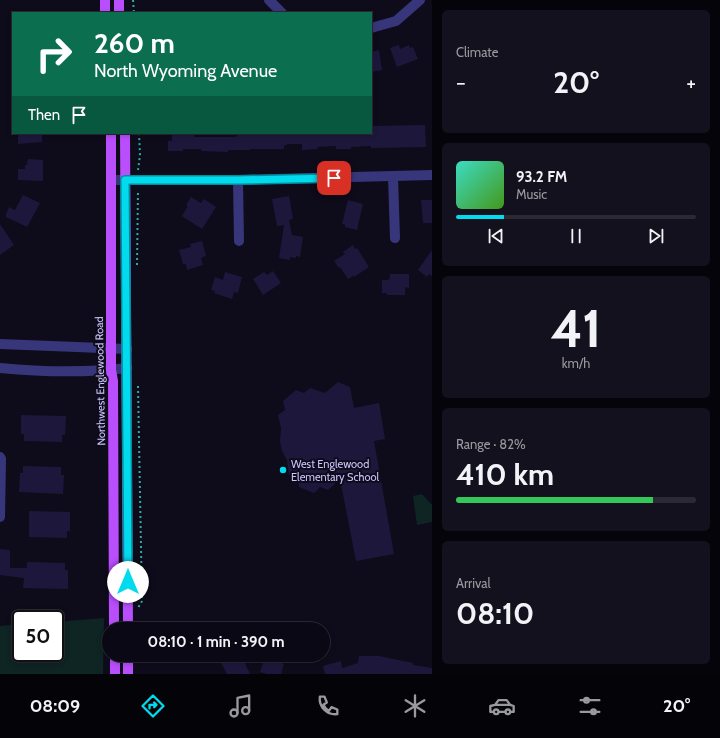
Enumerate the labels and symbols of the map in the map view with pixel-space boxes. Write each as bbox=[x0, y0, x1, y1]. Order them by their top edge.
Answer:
pin bbox=[317, 161, 351, 195]
street label: Northwest Englewood Road bbox=[92, 316, 108, 446]
place label: West Englewood Elementary School bbox=[291, 457, 380, 484]
marker: West Englewood Elementary School bbox=[278, 465, 288, 475]
position arrow bbox=[107, 561, 149, 603]
speed limit sign: 50 bbox=[12, 610, 64, 662]

